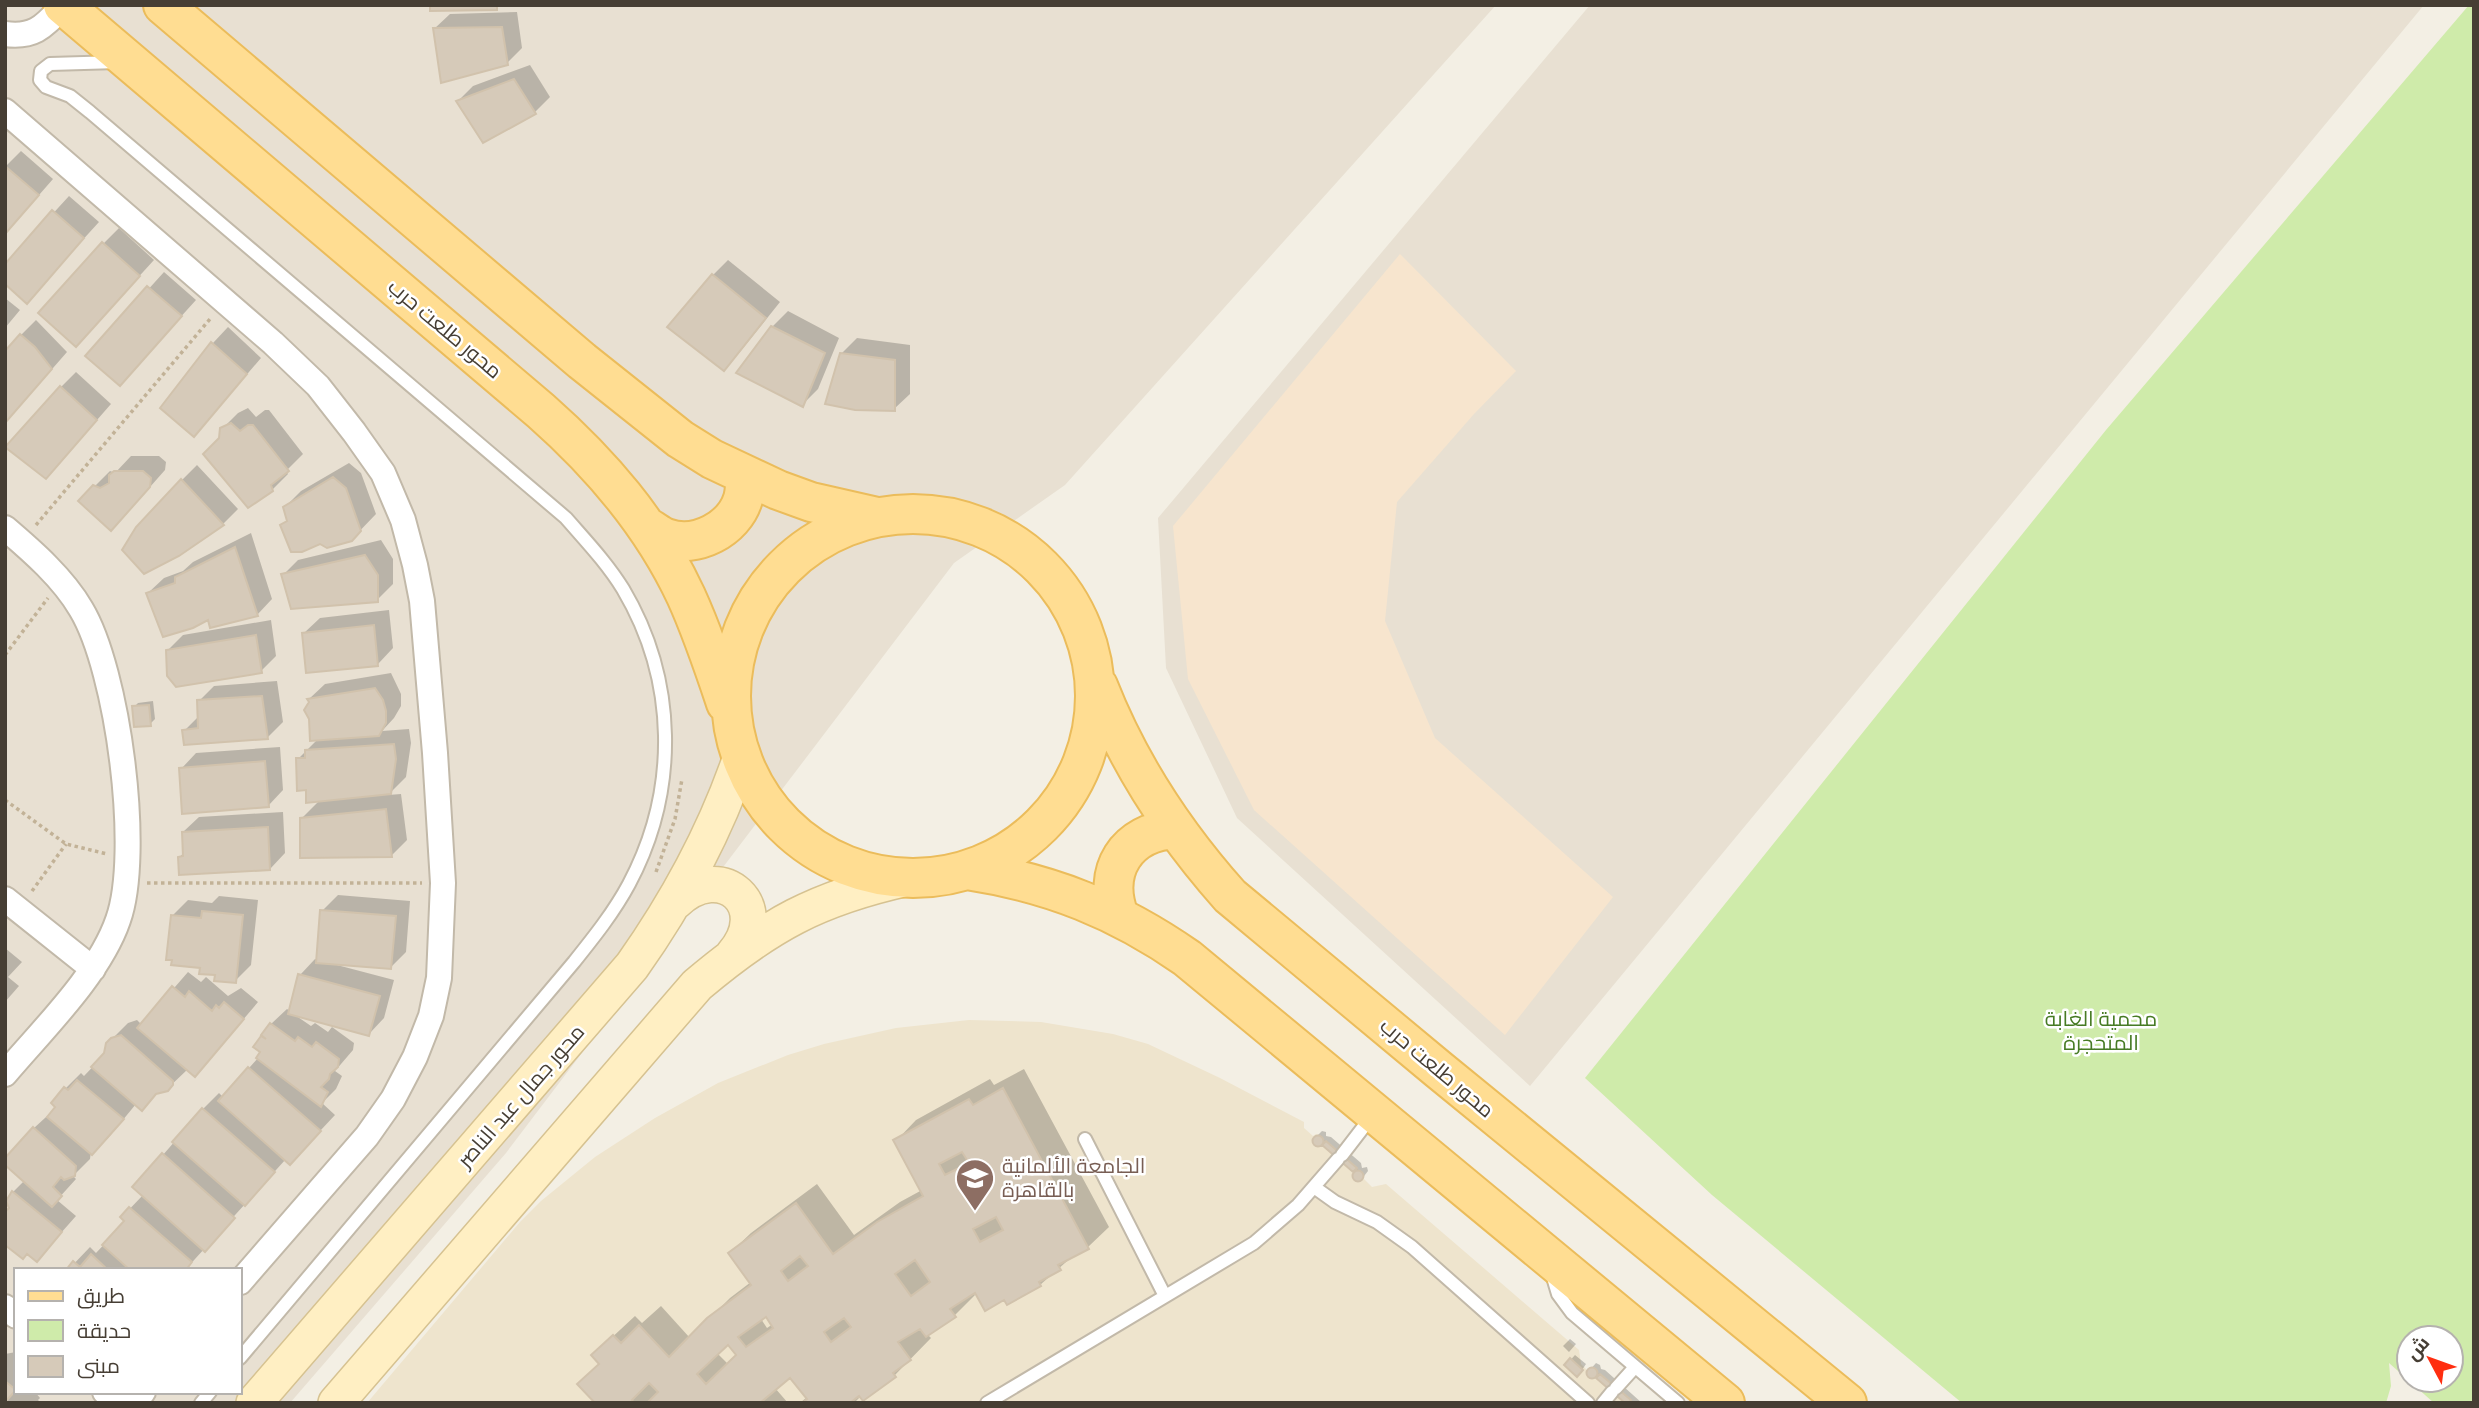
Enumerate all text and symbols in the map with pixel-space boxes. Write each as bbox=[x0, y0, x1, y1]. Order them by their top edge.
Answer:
street label: محور طلعت حرب bbox=[383, 272, 509, 384]
park label: محمية الغابة المتحجرة bbox=[2045, 1004, 2157, 1056]
street label: محور طلعت حرب bbox=[1375, 1011, 1501, 1123]
street label: محور جمال عبد الناصر bbox=[450, 1018, 590, 1174]
place label: الجامعة الألمانية بالقاهرة bbox=[1002, 1151, 1145, 1203]
school or university icon: الجامعة الألمانية بالقاهرة bbox=[954, 1157, 996, 1212]
legend bbox=[14, 1268, 242, 1394]
text: طريق bbox=[77, 1281, 125, 1309]
text: حديقة bbox=[77, 1316, 131, 1344]
north arrow bbox=[2395, 1324, 2465, 1394]
text: ش bbox=[2400, 1331, 2434, 1365]
text: مبنى bbox=[77, 1351, 120, 1379]

